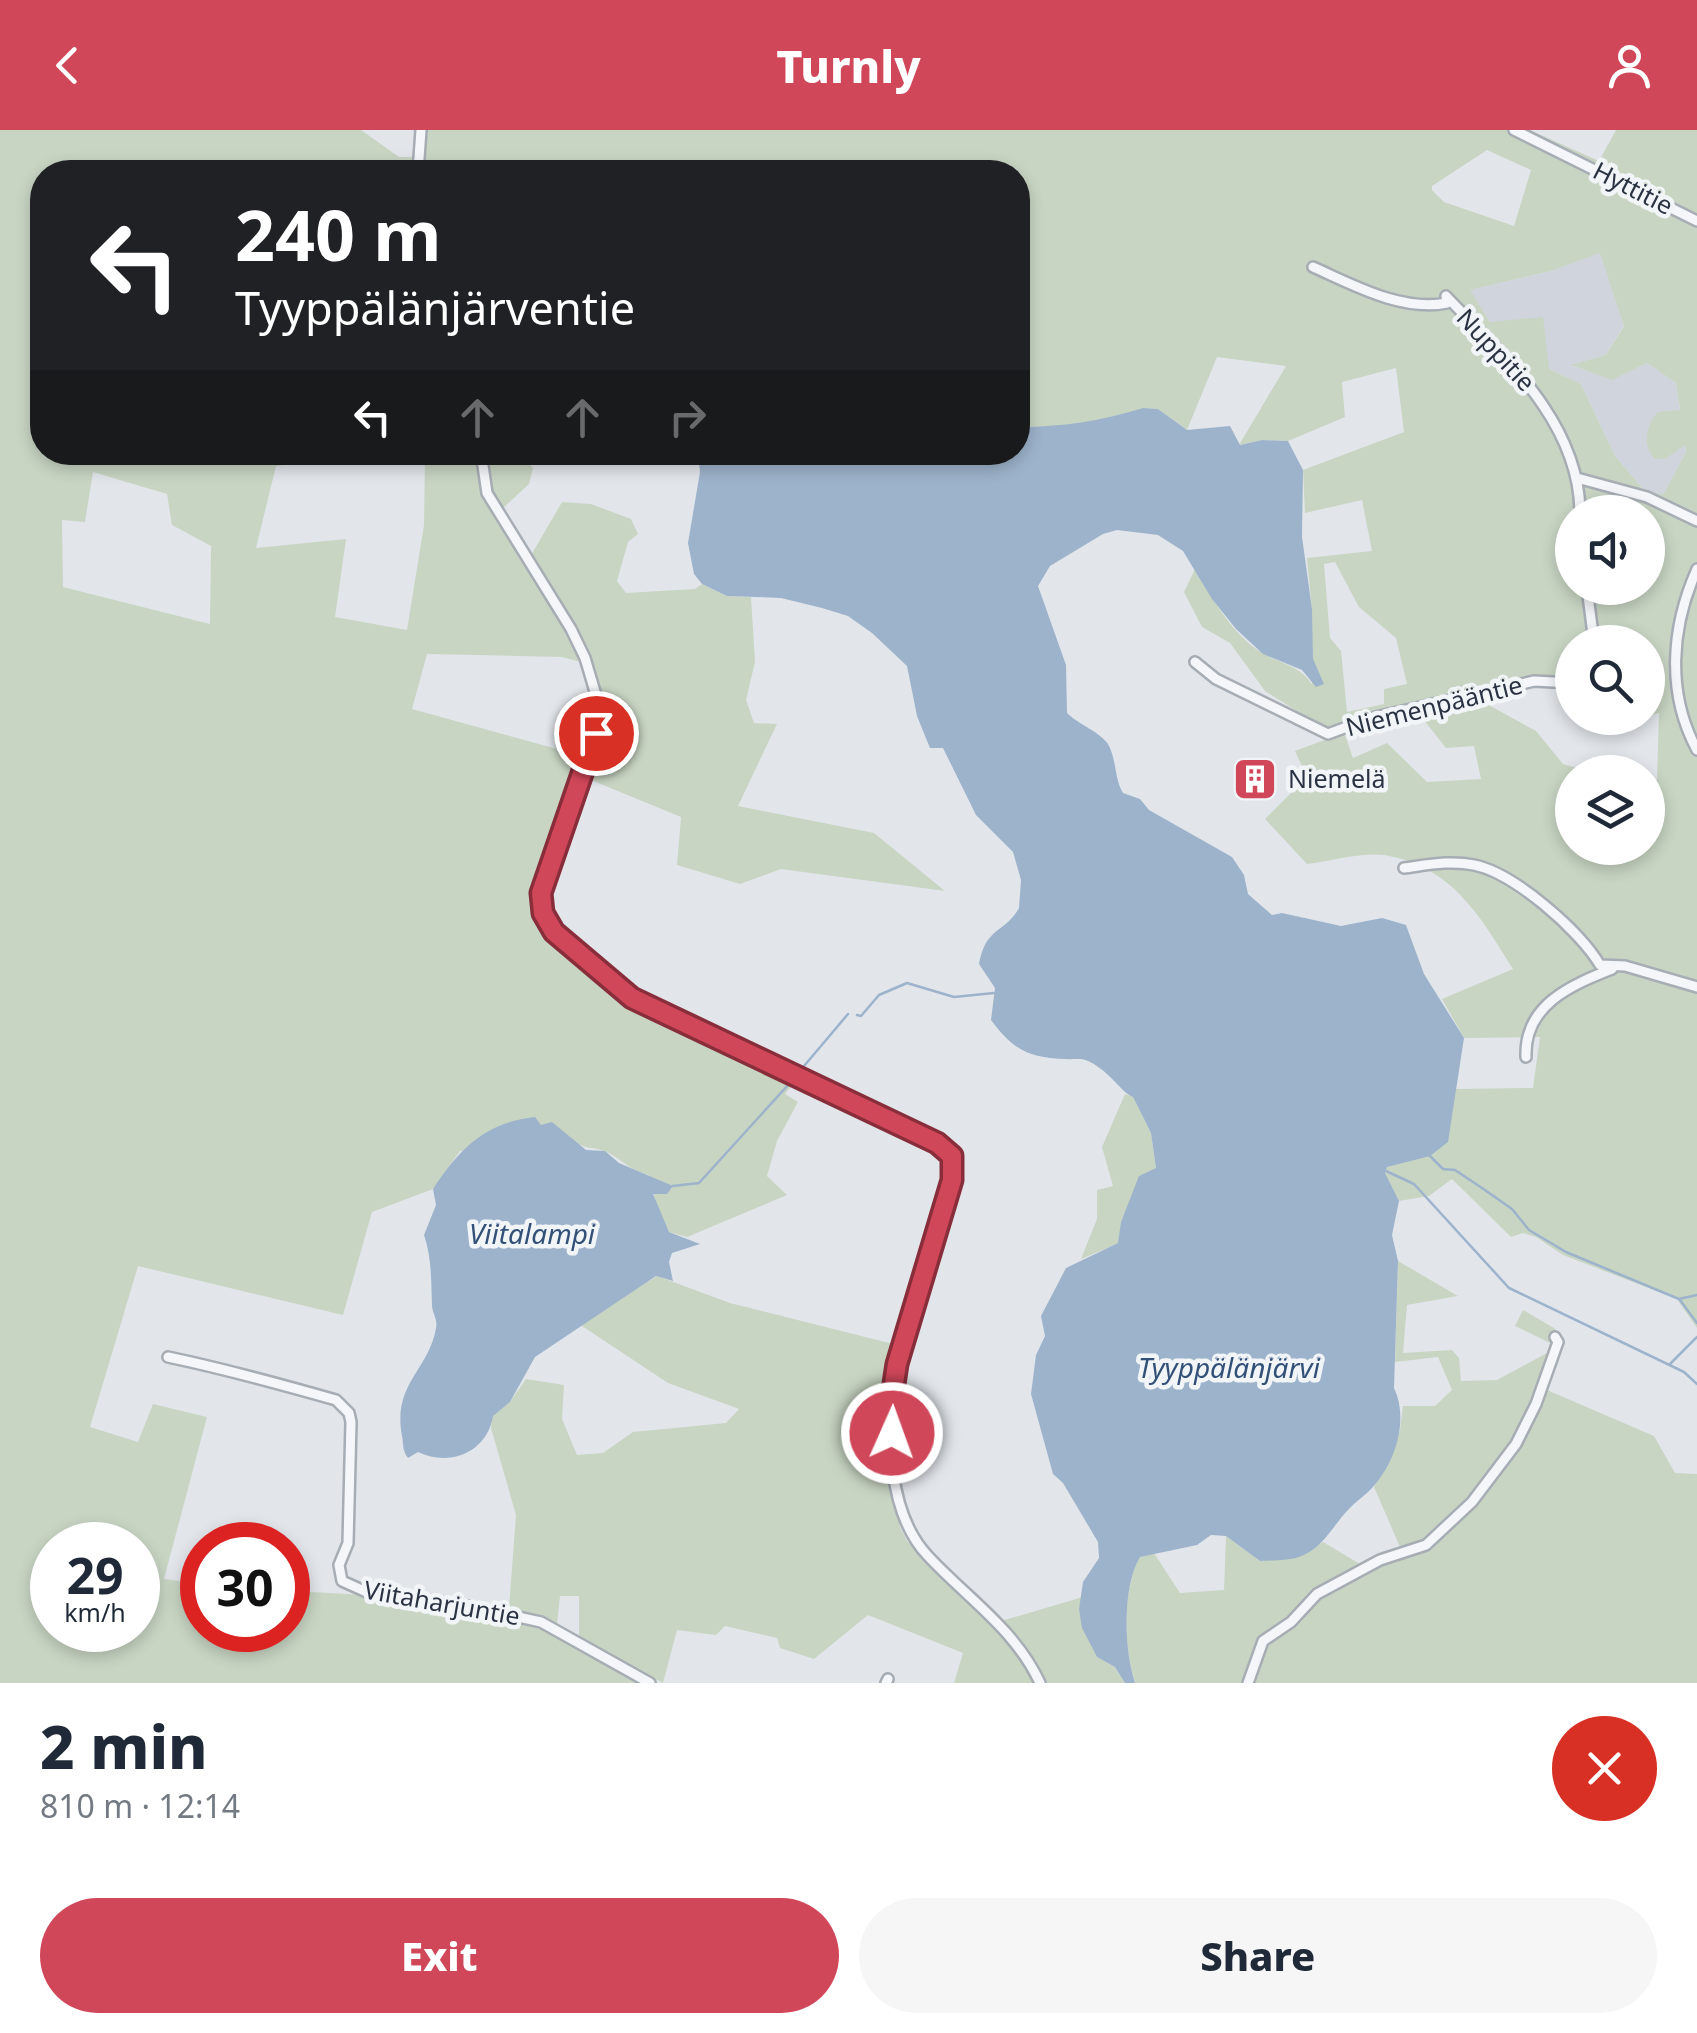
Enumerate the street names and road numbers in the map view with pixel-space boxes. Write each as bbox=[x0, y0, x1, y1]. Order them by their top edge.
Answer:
street label: Hyttitie bbox=[1588, 153, 1679, 222]
street label: Nuppitie bbox=[1450, 301, 1544, 398]
street label: Niemenpääntie bbox=[1342, 667, 1526, 743]
street label: Viitaharjuntie bbox=[362, 1572, 523, 1632]

